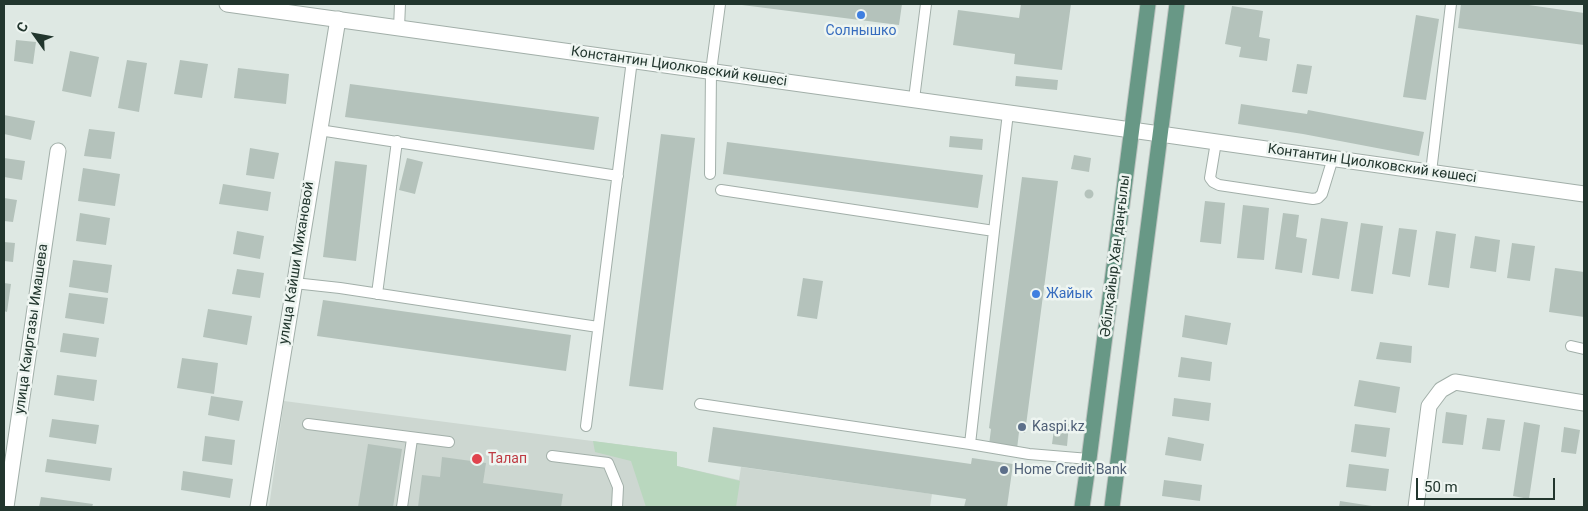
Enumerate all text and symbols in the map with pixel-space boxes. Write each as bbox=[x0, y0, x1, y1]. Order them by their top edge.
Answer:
marker: Солнышко bbox=[855, 9, 867, 21]
north arrow bbox=[10, 10, 60, 60]
text: С bbox=[13, 19, 31, 35]
place label: Солнышко bbox=[826, 23, 896, 39]
street label: Константин Циолковский көшесі bbox=[570, 44, 788, 90]
street label: Контантин Циолковский көшесі bbox=[1267, 141, 1477, 187]
street label: Әбілқайыр Хан даңғылы bbox=[1098, 174, 1134, 338]
street label: улица Кайши Михановой bbox=[276, 180, 318, 346]
street label: улица Каиргазы Имашева bbox=[12, 243, 52, 415]
place label: Жайык bbox=[1046, 286, 1093, 302]
marker: Жайык bbox=[1030, 288, 1042, 300]
place label: Kaspi.kz bbox=[1032, 419, 1085, 435]
marker: Kaspi.kz bbox=[1016, 421, 1028, 433]
place label: Талап bbox=[488, 451, 527, 467]
marker: Талап bbox=[470, 452, 484, 466]
place label: Home Credit Bank bbox=[1014, 462, 1127, 478]
marker: Home Credit Bank bbox=[998, 464, 1010, 476]
scale bar bbox=[1418, 468, 1557, 500]
text: 50 m bbox=[1424, 478, 1458, 496]

